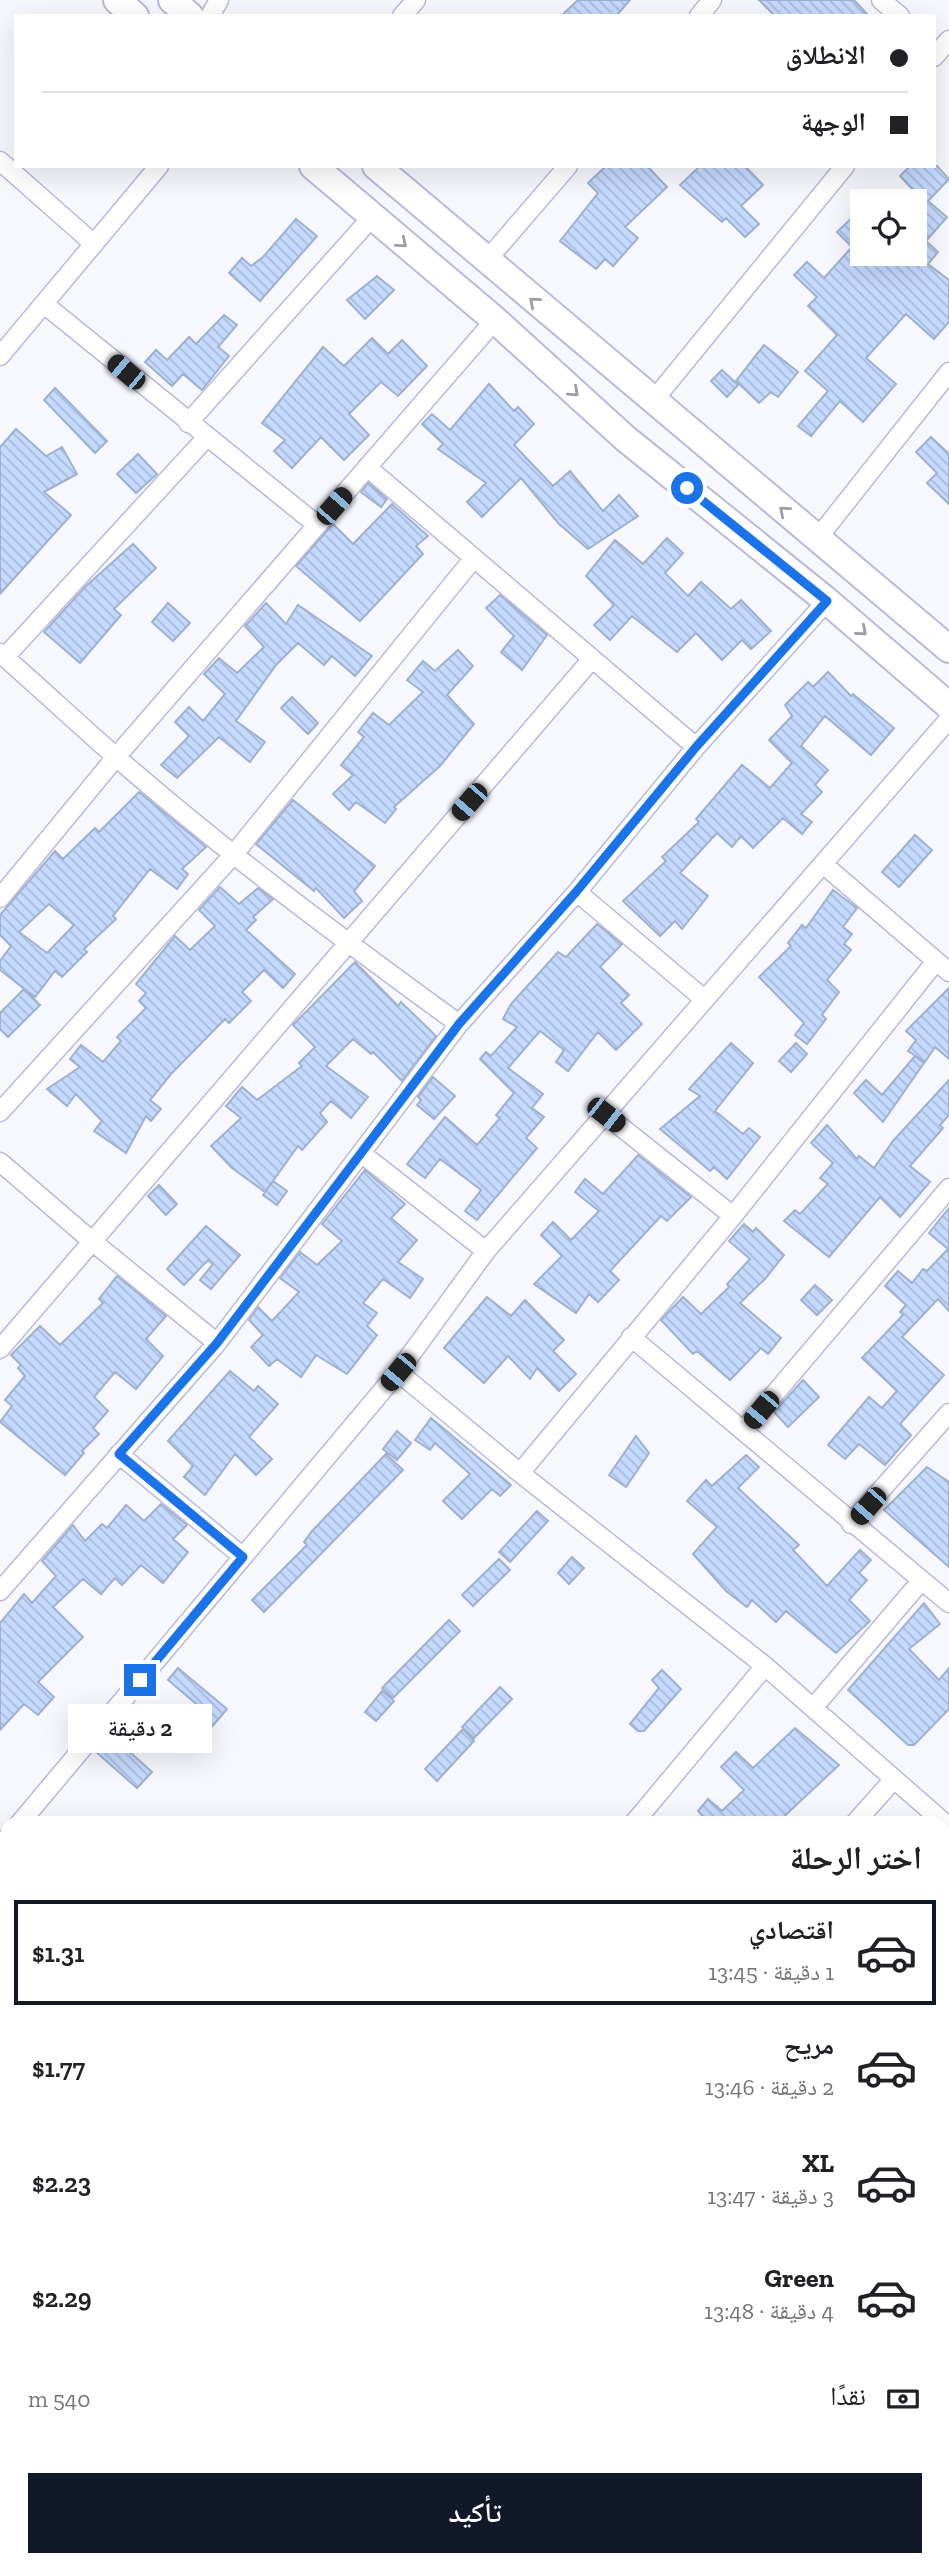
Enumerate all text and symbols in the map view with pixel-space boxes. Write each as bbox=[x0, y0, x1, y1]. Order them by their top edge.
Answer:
text: الانطلاق bbox=[786, 39, 866, 71]
text: الوجهة bbox=[801, 106, 866, 138]
map controls bbox=[850, 189, 927, 266]
button: locate bbox=[850, 189, 927, 266]
one-way arrow bbox=[394, 234, 407, 247]
one-way arrow bbox=[530, 298, 543, 310]
car bbox=[104, 350, 149, 394]
one-way arrow bbox=[566, 383, 579, 396]
route start bbox=[671, 472, 703, 504]
car bbox=[313, 483, 356, 529]
one-way arrow bbox=[779, 507, 792, 519]
one-way arrow bbox=[853, 623, 866, 635]
car bbox=[448, 779, 491, 825]
car bbox=[583, 1094, 630, 1136]
car bbox=[377, 1349, 420, 1395]
car bbox=[740, 1387, 783, 1433]
car bbox=[847, 1483, 890, 1529]
route end bbox=[124, 1664, 156, 1696]
callout: 2 دقيقة bbox=[68, 1704, 212, 1754]
text: 2 دقيقة bbox=[108, 1714, 172, 1742]
text: اختر الرحلة bbox=[790, 1839, 922, 1877]
text: اقتصادي bbox=[749, 1914, 834, 1946]
icon: car bbox=[855, 1921, 918, 1984]
text: $1.31 bbox=[32, 1937, 84, 1969]
text: 1 دقيقة · 13:45 bbox=[708, 1958, 834, 1986]
text: مريح bbox=[784, 2029, 834, 2061]
icon: car bbox=[855, 2036, 918, 2099]
text: $1.77 bbox=[32, 2052, 85, 2084]
text: 2 دقيقة · 13:46 bbox=[705, 2073, 834, 2101]
text: XL bbox=[802, 2147, 834, 2179]
icon: car bbox=[855, 2151, 918, 2214]
text: $2.23 bbox=[32, 2167, 91, 2199]
text: 3 دقيقة · 13:47 bbox=[707, 2182, 834, 2210]
text: Green bbox=[764, 2262, 834, 2294]
icon: car bbox=[855, 2266, 918, 2329]
text: $2.29 bbox=[32, 2282, 92, 2314]
text: 4 دقيقة · 13:48 bbox=[704, 2297, 834, 2325]
text: نقدًا bbox=[830, 2380, 866, 2412]
icon: cash bbox=[884, 2380, 922, 2418]
text: 540 m bbox=[28, 2385, 91, 2413]
button: تأكيد bbox=[28, 2473, 922, 2553]

